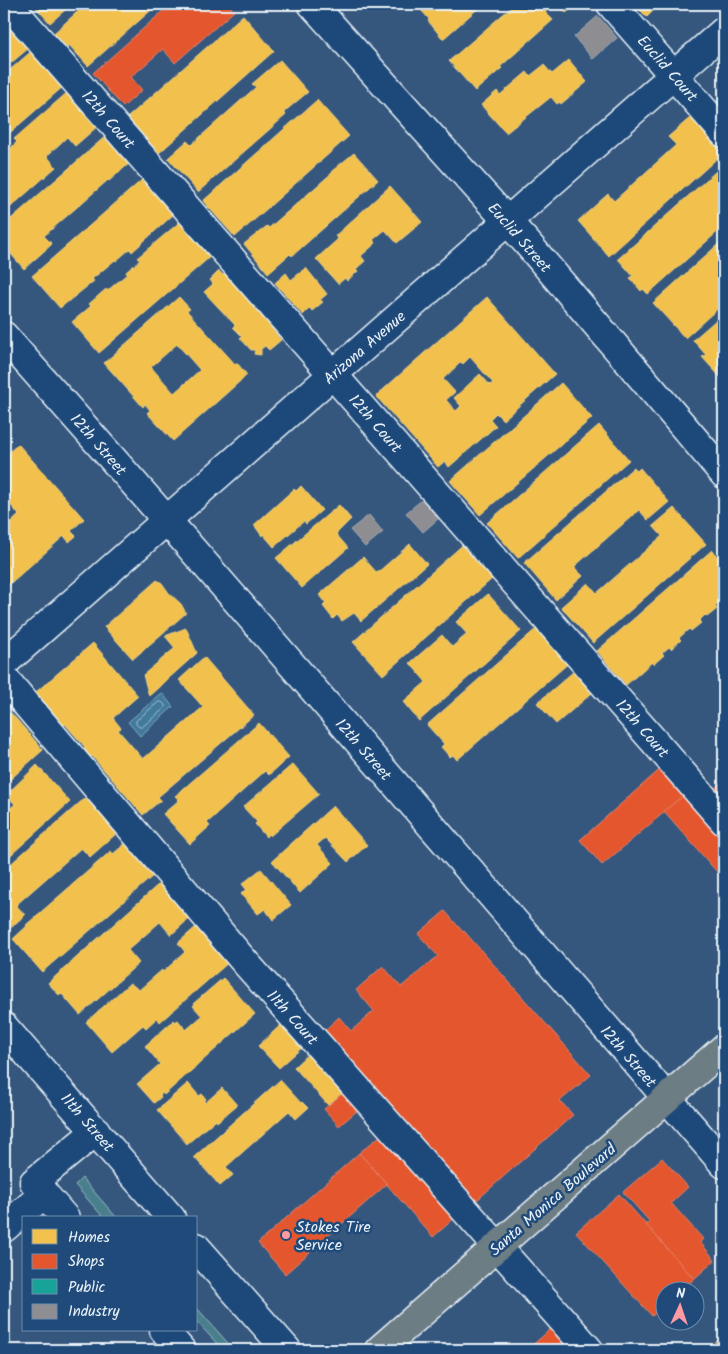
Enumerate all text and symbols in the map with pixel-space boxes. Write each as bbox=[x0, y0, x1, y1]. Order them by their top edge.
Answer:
street label: Euclid Court bbox=[630, 30, 704, 109]
street label: 12th Court bbox=[75, 85, 141, 156]
street label: Euclid Street bbox=[481, 197, 557, 280]
street label: Arizona Avenue bbox=[318, 305, 412, 391]
street label: 12th Court bbox=[342, 389, 408, 460]
street label: 12th Street bbox=[63, 408, 133, 482]
street label: 12th Court bbox=[609, 694, 675, 765]
street label: 12th Street bbox=[328, 713, 398, 787]
street label: 11th Court bbox=[260, 985, 324, 1052]
street label: 12th Street bbox=[593, 1020, 663, 1094]
street label: 11th Street bbox=[54, 1088, 120, 1159]
street label: Santa Monica Boulevard bbox=[484, 1137, 623, 1263]
place label: Stokes Tire Service bbox=[296, 1215, 371, 1258]
legend bbox=[22, 1216, 198, 1332]
text: Homes bbox=[68, 1226, 111, 1250]
marker: Stokes Tire Service bbox=[280, 1229, 292, 1241]
text: Shops bbox=[68, 1250, 105, 1274]
text: Public bbox=[68, 1276, 105, 1300]
north arrow bbox=[656, 1282, 706, 1332]
text: N bbox=[676, 1283, 686, 1305]
text: Industry bbox=[68, 1300, 121, 1324]

